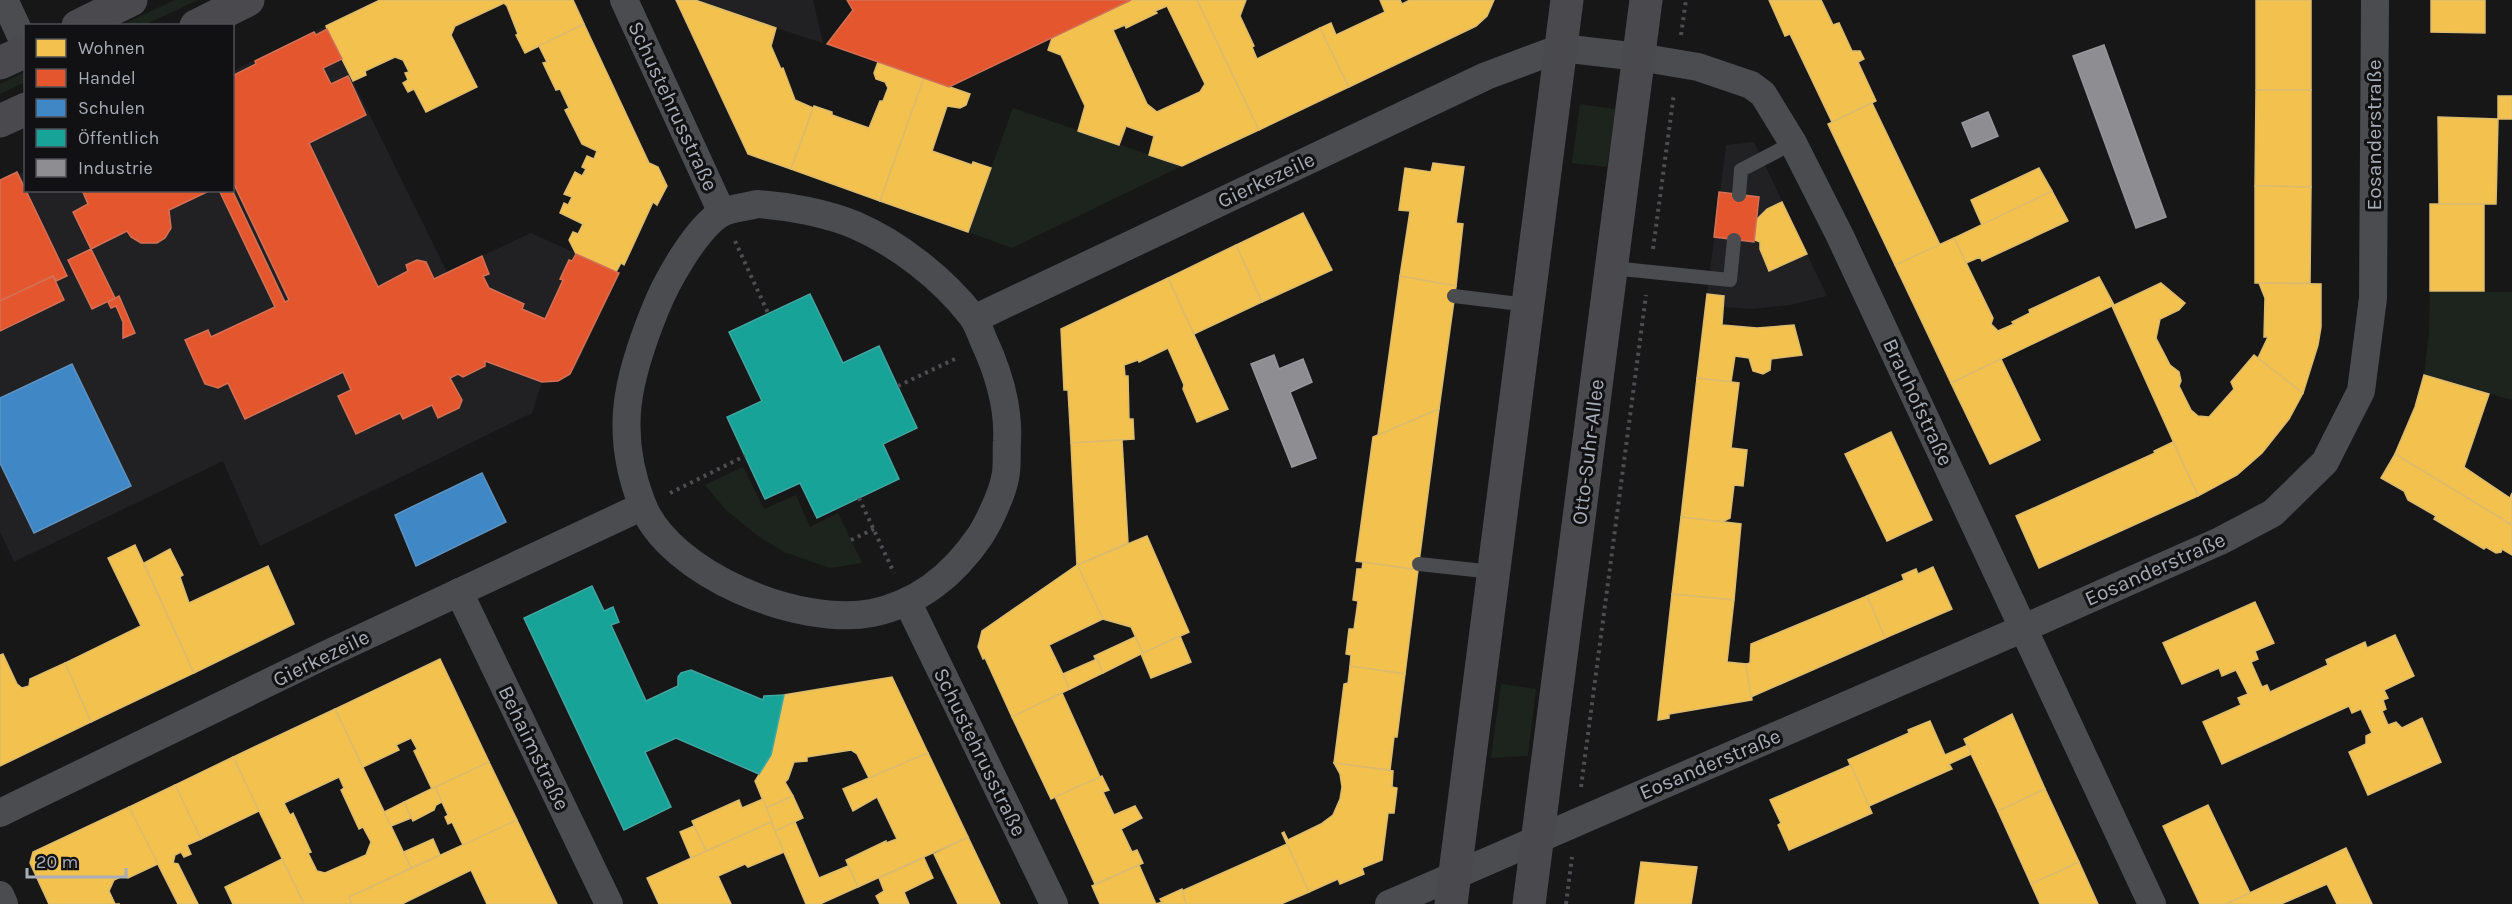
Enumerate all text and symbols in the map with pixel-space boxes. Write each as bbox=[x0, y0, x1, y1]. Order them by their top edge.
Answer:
street label: Schustehrusstraße bbox=[623, 17, 723, 195]
legend bbox=[24, 24, 234, 192]
text: Wohnen bbox=[78, 37, 145, 59]
street label: Eosanderstraße bbox=[2362, 59, 2386, 211]
text: Handel bbox=[78, 67, 136, 89]
text: Schulen bbox=[78, 97, 145, 119]
text: Öffentlich bbox=[78, 127, 159, 149]
street label: Gierkezeile bbox=[1214, 147, 1318, 213]
text: Industrie bbox=[78, 157, 153, 179]
street label: Brauhofstraße bbox=[1878, 335, 1958, 469]
street label: Otto-Suhr-Allee bbox=[1567, 378, 1609, 526]
street label: Eosanderstraße bbox=[2081, 527, 2229, 611]
street label: Gierkezeile bbox=[269, 624, 373, 692]
street label: Schustehrusstraße bbox=[929, 664, 1031, 840]
street label: Behaimstraße bbox=[493, 682, 575, 814]
street label: Eosanderstraße bbox=[1636, 723, 1784, 805]
scale bar bbox=[27, 841, 126, 879]
text: 20 m bbox=[36, 851, 78, 873]

